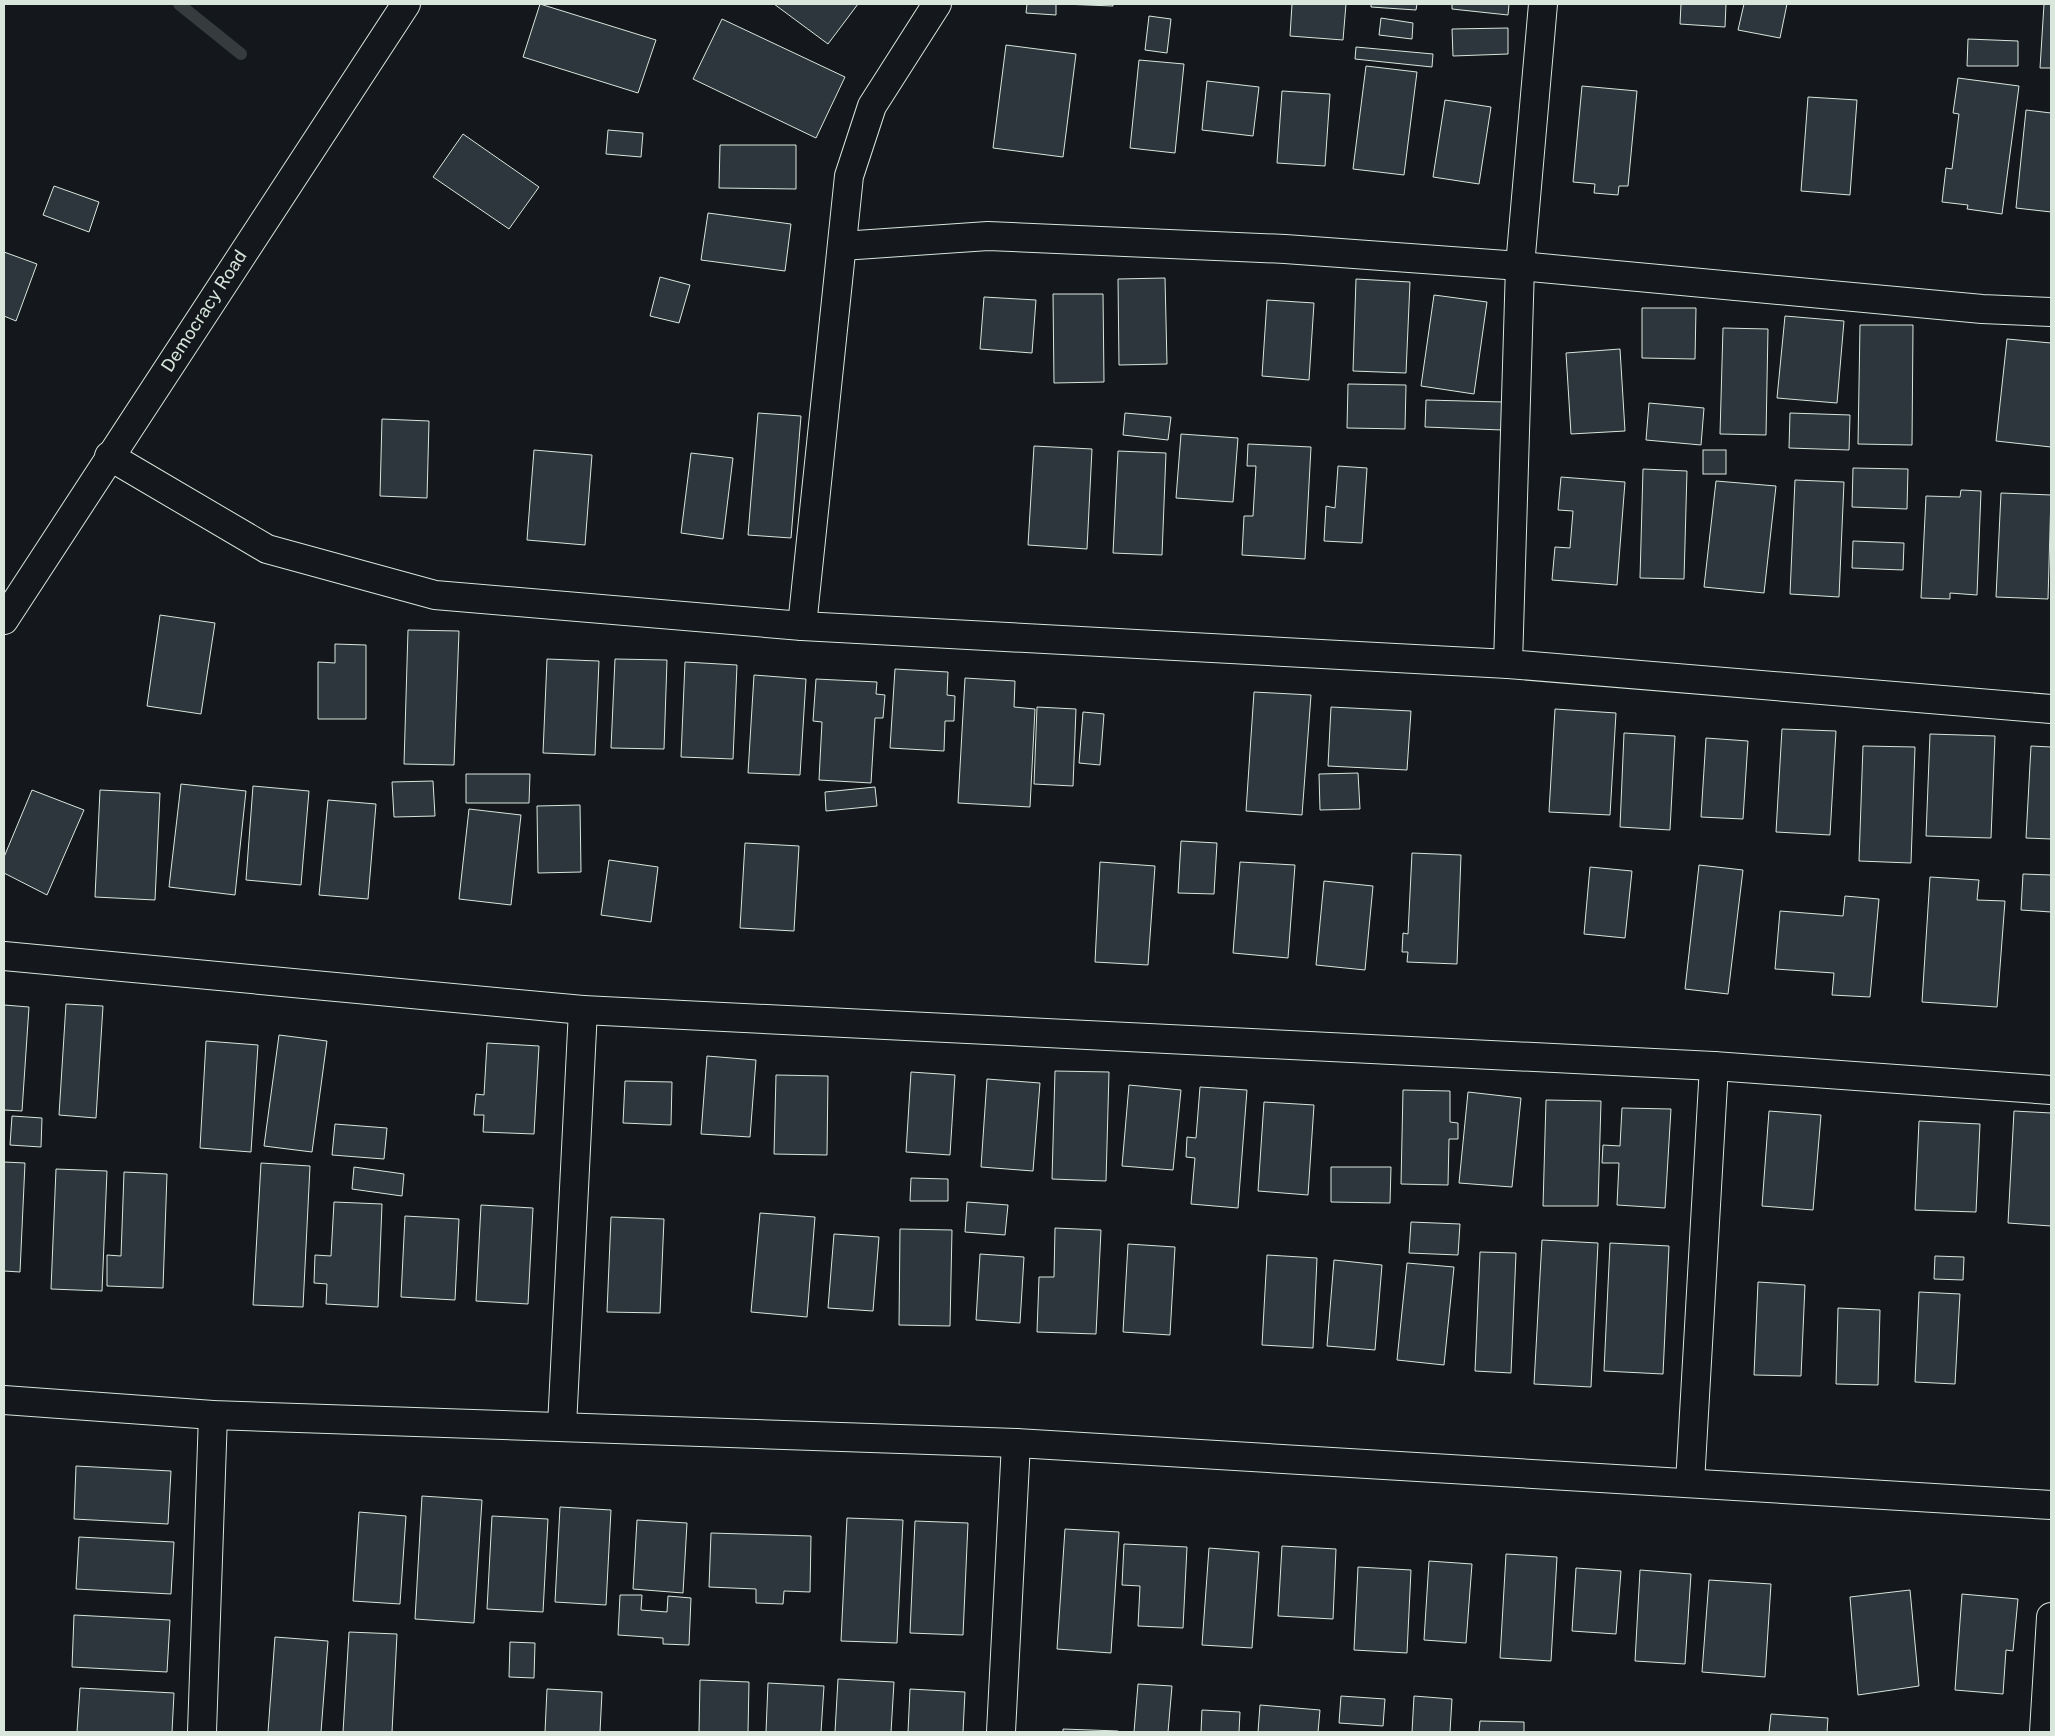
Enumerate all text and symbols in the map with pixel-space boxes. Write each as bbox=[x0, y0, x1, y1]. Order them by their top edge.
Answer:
street label: Democracy Road bbox=[156, 246, 251, 376]

